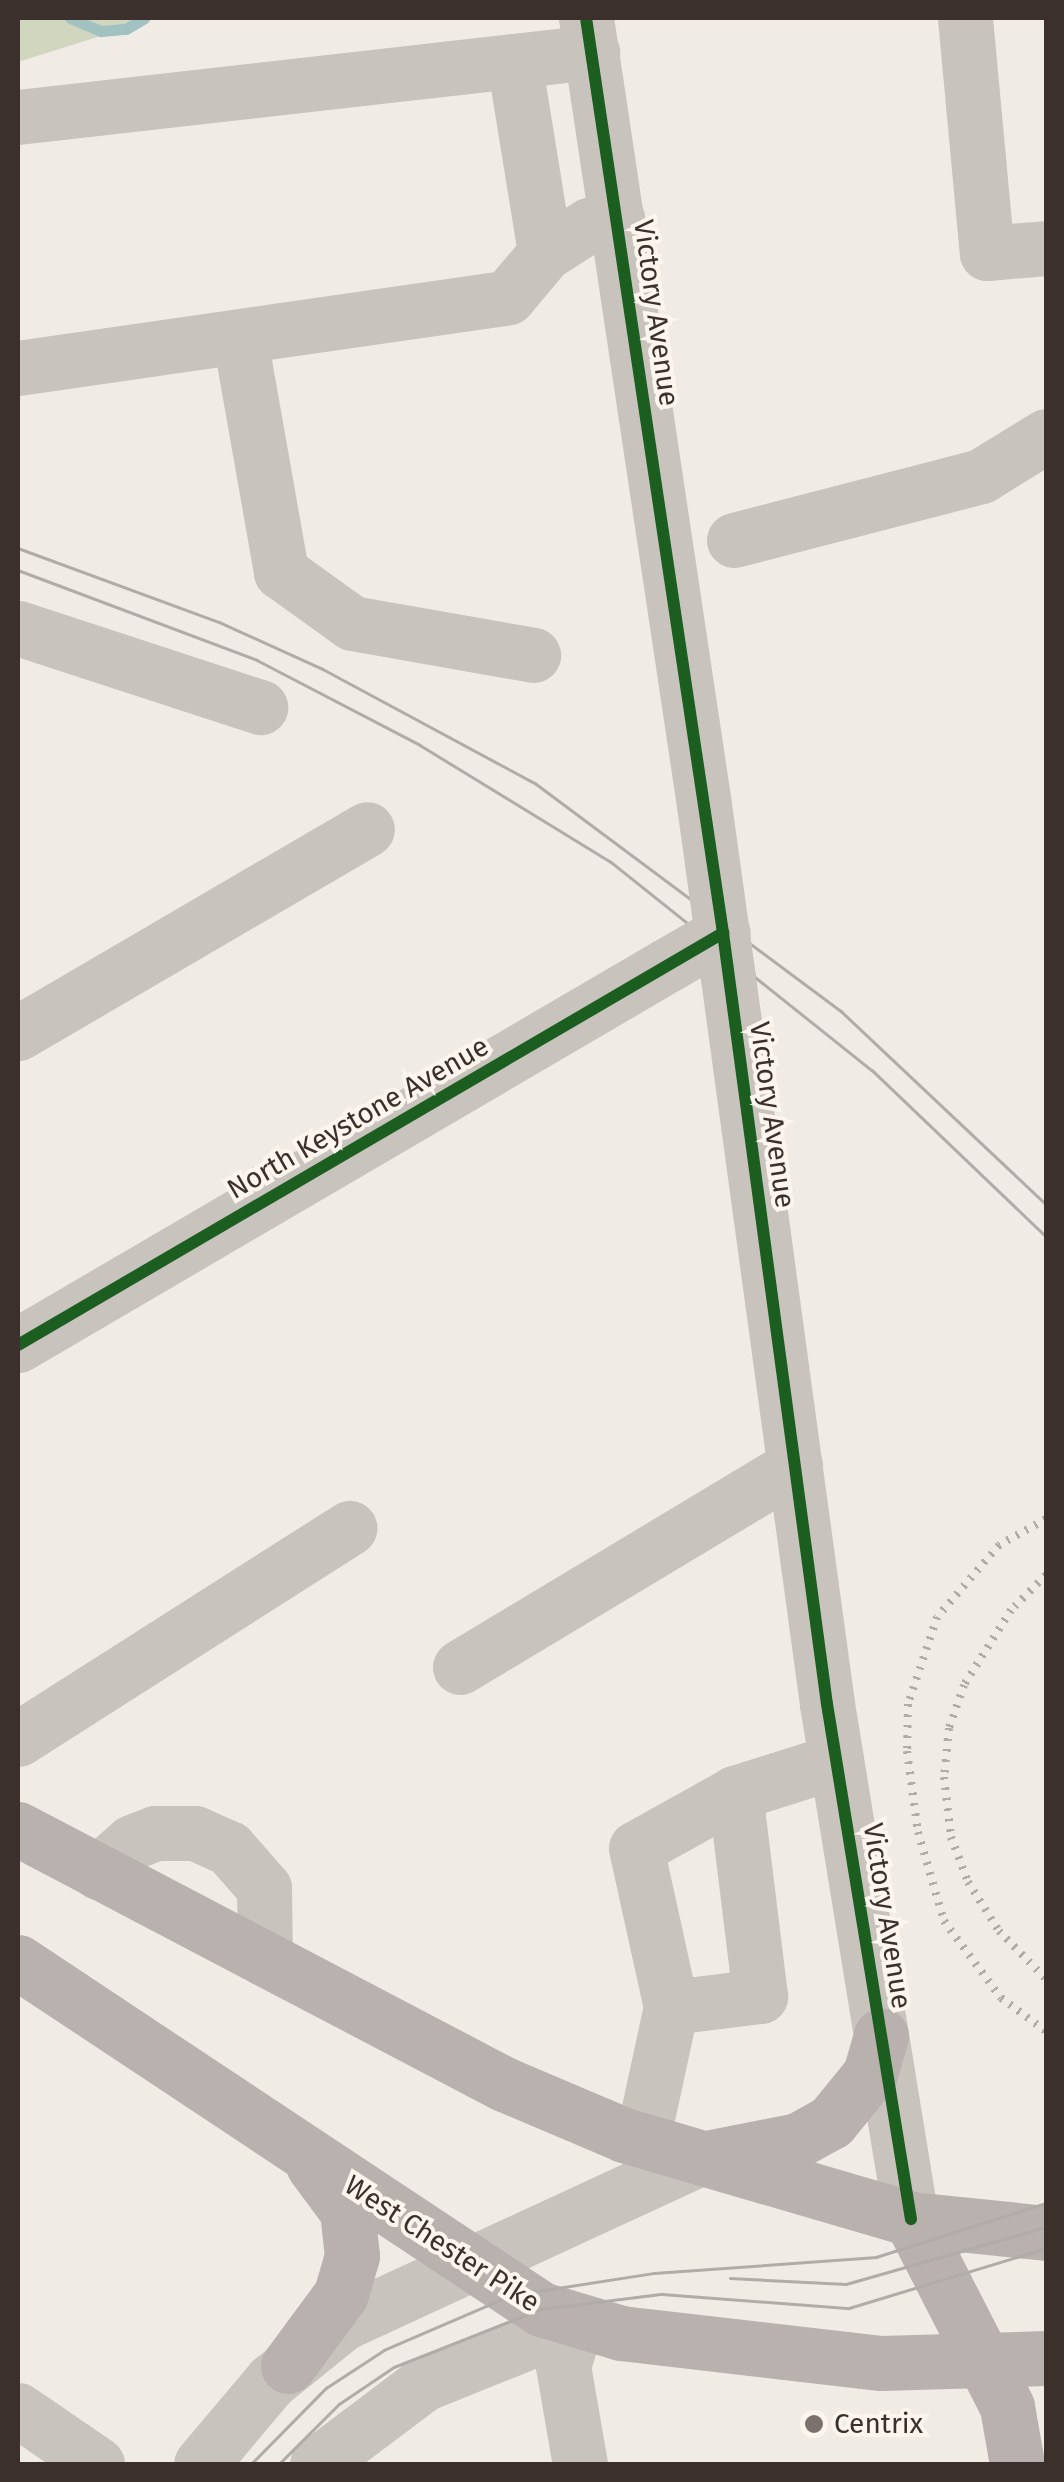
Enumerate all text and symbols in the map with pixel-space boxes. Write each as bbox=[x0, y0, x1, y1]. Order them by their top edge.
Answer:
street label: Victory Avenue bbox=[626, 218, 686, 408]
street label: Victory Avenue bbox=[742, 1020, 802, 1210]
street label: North Keystone Avenue bbox=[221, 1029, 495, 1207]
street label: Victory Avenue bbox=[856, 1821, 918, 2011]
street label: West Chester Pike bbox=[338, 2168, 546, 2320]
place label: Centrix bbox=[834, 2407, 923, 2441]
marker: Centrix bbox=[803, 2413, 825, 2435]

